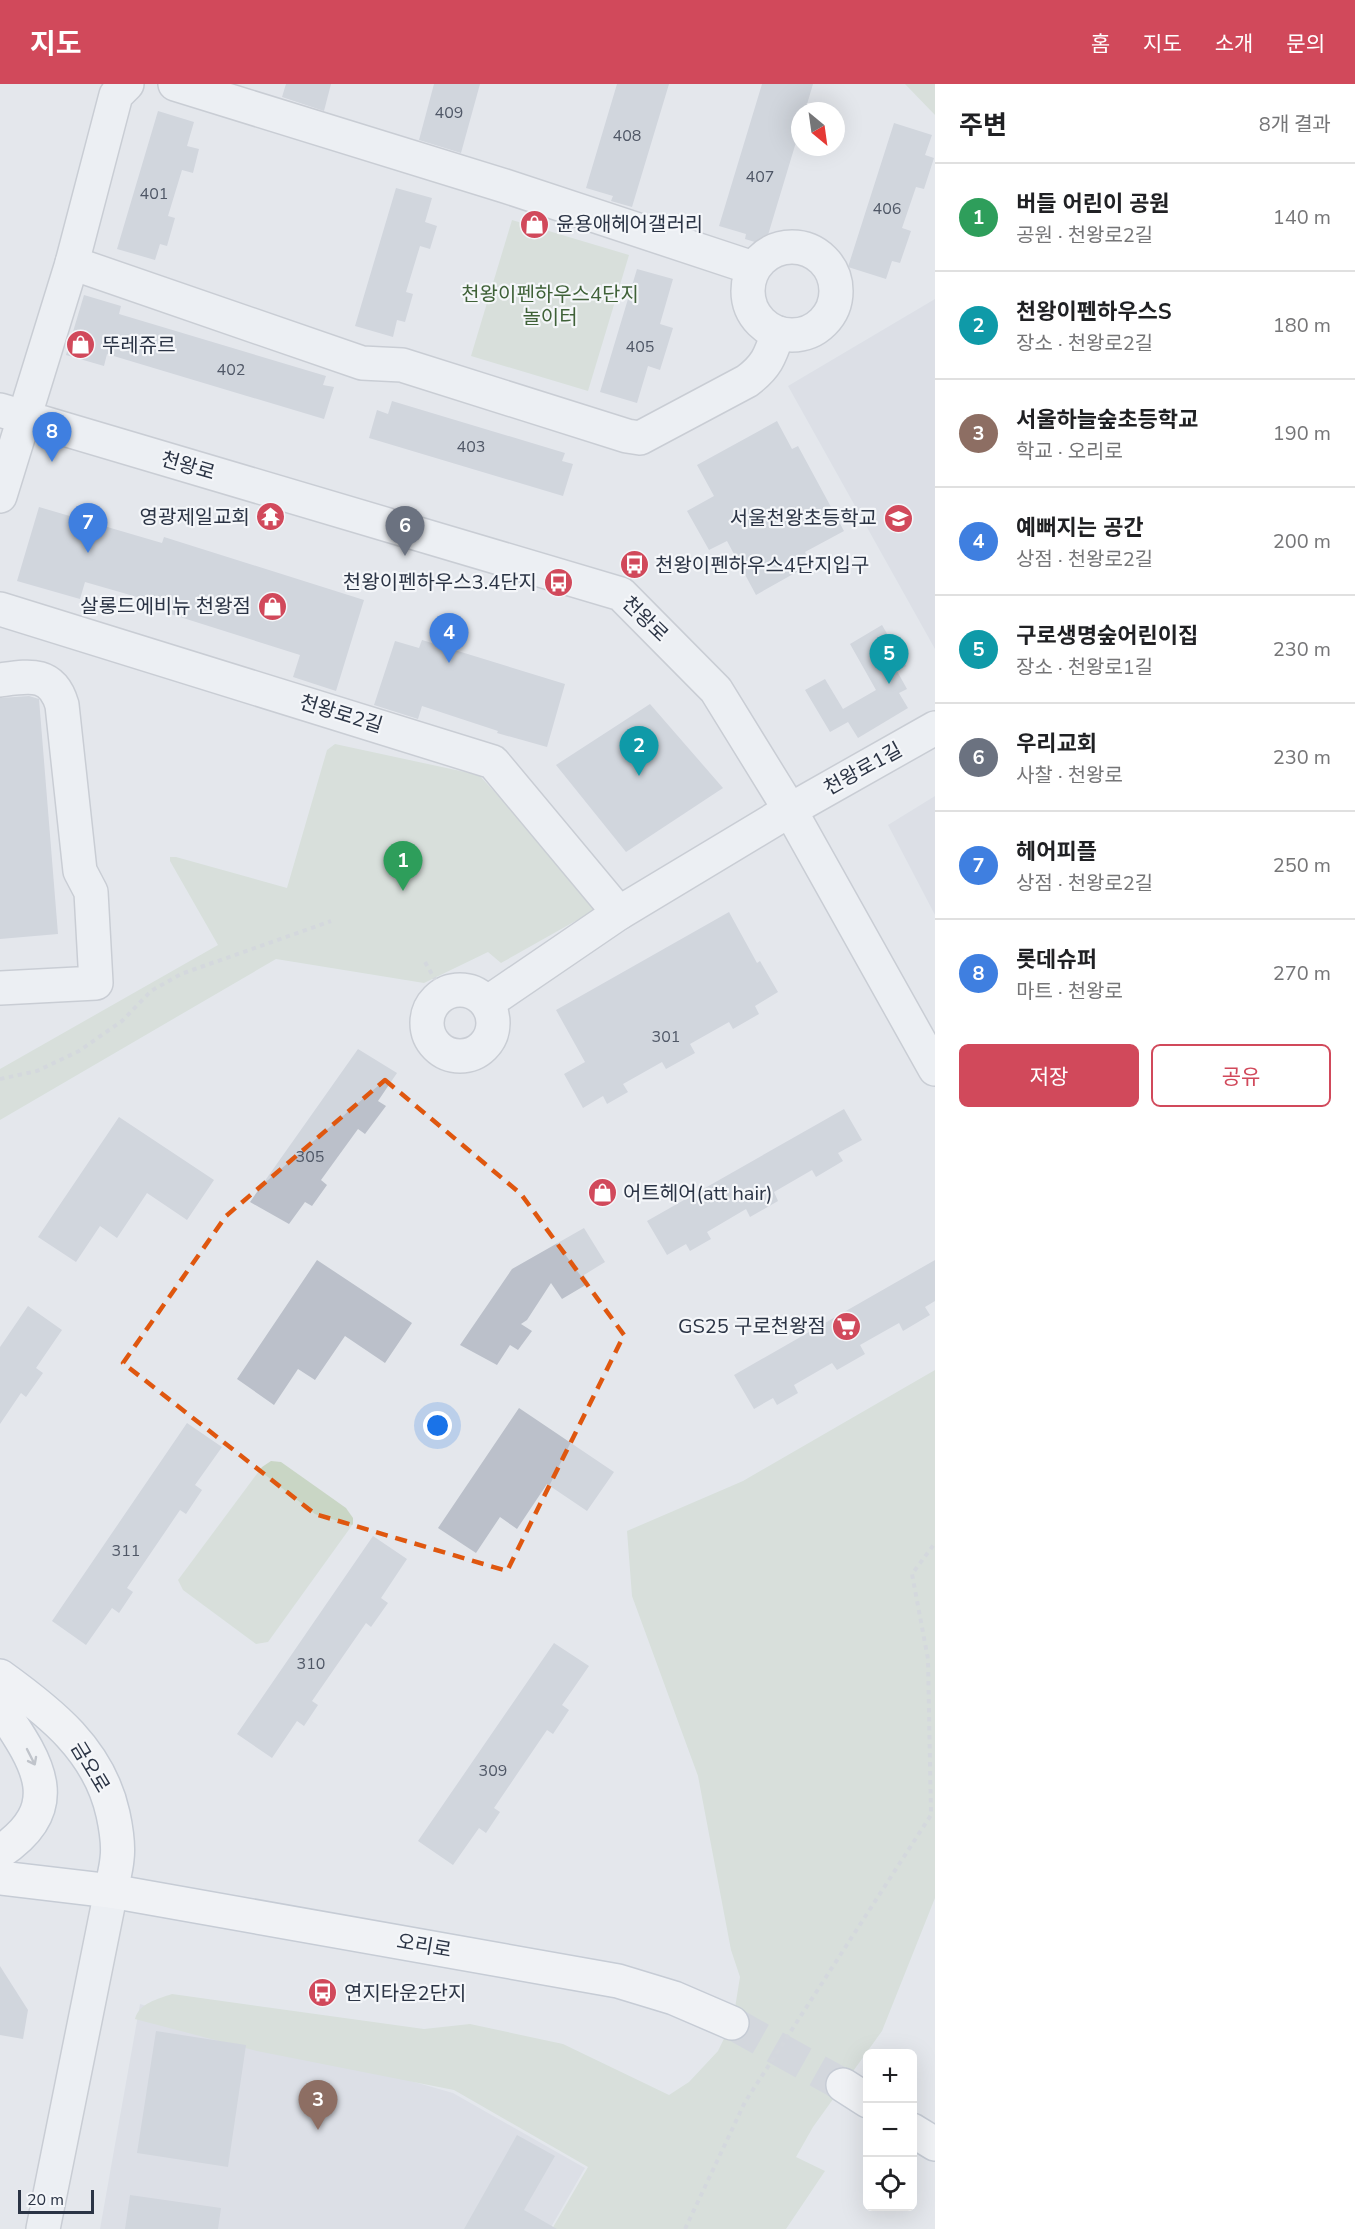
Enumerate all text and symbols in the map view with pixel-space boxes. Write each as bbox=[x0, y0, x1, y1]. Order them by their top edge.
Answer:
text: 지도 bbox=[30, 25, 82, 63]
text: 홈 bbox=[1091, 30, 1110, 58]
text: 지도 bbox=[1143, 30, 1182, 58]
text: 소개 bbox=[1215, 30, 1253, 58]
text: 문의 bbox=[1286, 30, 1325, 58]
house number: 409 bbox=[435, 102, 463, 124]
north arrow bbox=[791, 102, 845, 156]
text: 주변 bbox=[959, 108, 1007, 143]
text: 8개 결과 bbox=[1259, 111, 1331, 138]
house number: 408 bbox=[613, 125, 641, 147]
house number: 407 bbox=[746, 166, 774, 188]
house number: 401 bbox=[140, 183, 168, 205]
text: 버들 어린이 공원 bbox=[1016, 189, 1170, 219]
house number: 406 bbox=[873, 198, 901, 220]
text: 1 bbox=[973, 204, 985, 231]
text: 140 m bbox=[1273, 204, 1331, 231]
shop icon: 윤용애헤어갤러리 bbox=[519, 208, 551, 240]
place label: 윤용애헤어갤러리 bbox=[556, 211, 703, 238]
text: 공원 · 천왕로2길 bbox=[1016, 222, 1153, 249]
park label: 천왕이펜하우스4단지 놀이터 bbox=[461, 281, 639, 331]
text: 천왕이펜하우스S bbox=[1016, 297, 1172, 327]
text: 2 bbox=[973, 312, 985, 339]
text: 180 m bbox=[1273, 312, 1331, 339]
shop icon: 뚜레쥬르 bbox=[65, 329, 97, 361]
text: 장소 · 천왕로2길 bbox=[1016, 330, 1153, 357]
place label: 뚜레쥬르 bbox=[102, 332, 176, 359]
house number: 405 bbox=[626, 336, 654, 358]
house number: 402 bbox=[217, 359, 245, 381]
text: 서울하늘숲초등학교 bbox=[1016, 405, 1198, 435]
pin: 8 bbox=[32, 412, 72, 462]
text: 3 bbox=[973, 420, 985, 447]
text: 190 m bbox=[1273, 420, 1331, 447]
house number: 403 bbox=[457, 436, 485, 458]
text: 학교 · 오리로 bbox=[1016, 438, 1123, 465]
street label: 천왕로 bbox=[158, 445, 218, 487]
temple icon: 영광제일교회 bbox=[255, 501, 287, 533]
school or university icon: 서울천왕초등학교 bbox=[882, 502, 914, 534]
pin: 7 bbox=[68, 504, 107, 553]
place label: 영광제일교회 bbox=[140, 504, 250, 531]
place label: 서울천왕초등학교 bbox=[730, 505, 877, 532]
pin: 6 bbox=[386, 506, 424, 556]
text: 예뻐지는 공간 bbox=[1016, 513, 1143, 543]
text: 4 bbox=[973, 528, 985, 555]
text: 200 m bbox=[1273, 528, 1331, 555]
text: 상점 · 천왕로2길 bbox=[1016, 546, 1153, 573]
bus stop icon: 천왕이펜하우스4단지입구 bbox=[618, 549, 650, 581]
place label: 천왕이펜하우스4단지입구 bbox=[655, 552, 869, 579]
bus stop icon: 천왕이펜하우스3.4단지 bbox=[542, 566, 574, 598]
place label: 천왕이펜하우스3.4단지 bbox=[343, 569, 537, 596]
shop icon: 살롱드에비뉴 천왕점 bbox=[256, 590, 288, 622]
street label: 천왕로 bbox=[616, 590, 674, 648]
place label: 살롱드에비뉴 천왕점 bbox=[80, 593, 251, 620]
pin: 4 bbox=[430, 614, 468, 663]
text: 구로생명숲어린이집 bbox=[1016, 621, 1198, 651]
pin: 5 bbox=[870, 634, 908, 684]
text: 5 bbox=[973, 636, 985, 663]
text: 230 m bbox=[1273, 636, 1331, 663]
text: 장소 · 천왕로1길 bbox=[1016, 654, 1153, 681]
street label: 천왕로2길 bbox=[296, 689, 386, 739]
pin: 2 bbox=[620, 726, 658, 776]
text: 우리교회 bbox=[1016, 729, 1097, 759]
street label: 천왕로1길 bbox=[819, 736, 907, 802]
text: 6 bbox=[973, 744, 985, 771]
text: 230 m bbox=[1273, 744, 1331, 771]
text: 사찰 · 천왕로 bbox=[1016, 762, 1123, 789]
text: 헤어피플 bbox=[1016, 837, 1097, 867]
pin: 1 bbox=[384, 842, 422, 891]
text: 7 bbox=[973, 852, 985, 879]
text: 250 m bbox=[1273, 852, 1331, 879]
text: 상점 · 천왕로2길 bbox=[1016, 870, 1153, 897]
text: 롯데슈퍼 bbox=[1016, 945, 1097, 975]
text: 8 bbox=[973, 960, 985, 987]
text: 270 m bbox=[1273, 960, 1331, 987]
text: 마트 · 천왕로 bbox=[1016, 978, 1123, 1005]
house number: 301 bbox=[652, 1026, 680, 1048]
button: 저장 bbox=[959, 1044, 1139, 1107]
button: 공유 bbox=[1151, 1044, 1331, 1107]
house number: 305 bbox=[296, 1146, 324, 1168]
shop icon: 어트헤어(att hair) bbox=[586, 1177, 618, 1209]
place label: 어트헤어(att hair) bbox=[623, 1180, 773, 1207]
supermarket icon: GS25 구로천왕점 bbox=[831, 1310, 863, 1342]
place label: GS25 구로천왕점 bbox=[678, 1313, 826, 1340]
your location bbox=[423, 1411, 452, 1440]
house number: 311 bbox=[112, 1540, 140, 1562]
house number: 310 bbox=[297, 1653, 325, 1675]
street label: 금오로 bbox=[64, 1736, 116, 1798]
one-way arrow bbox=[26, 1747, 37, 1765]
house number: 309 bbox=[479, 1760, 507, 1782]
street label: 오리로 bbox=[394, 1928, 454, 1964]
bus stop icon: 연지타운2단지 bbox=[307, 1977, 339, 2009]
place label: 연지타운2단지 bbox=[344, 1980, 466, 2007]
map controls bbox=[863, 2049, 917, 2211]
button: + bbox=[863, 2049, 917, 2103]
pin: 3 bbox=[298, 2080, 338, 2130]
button: − bbox=[863, 2103, 917, 2157]
button: locate bbox=[863, 2157, 917, 2211]
scale bar bbox=[18, 2187, 94, 2214]
text: 20 m bbox=[27, 2189, 64, 2211]

